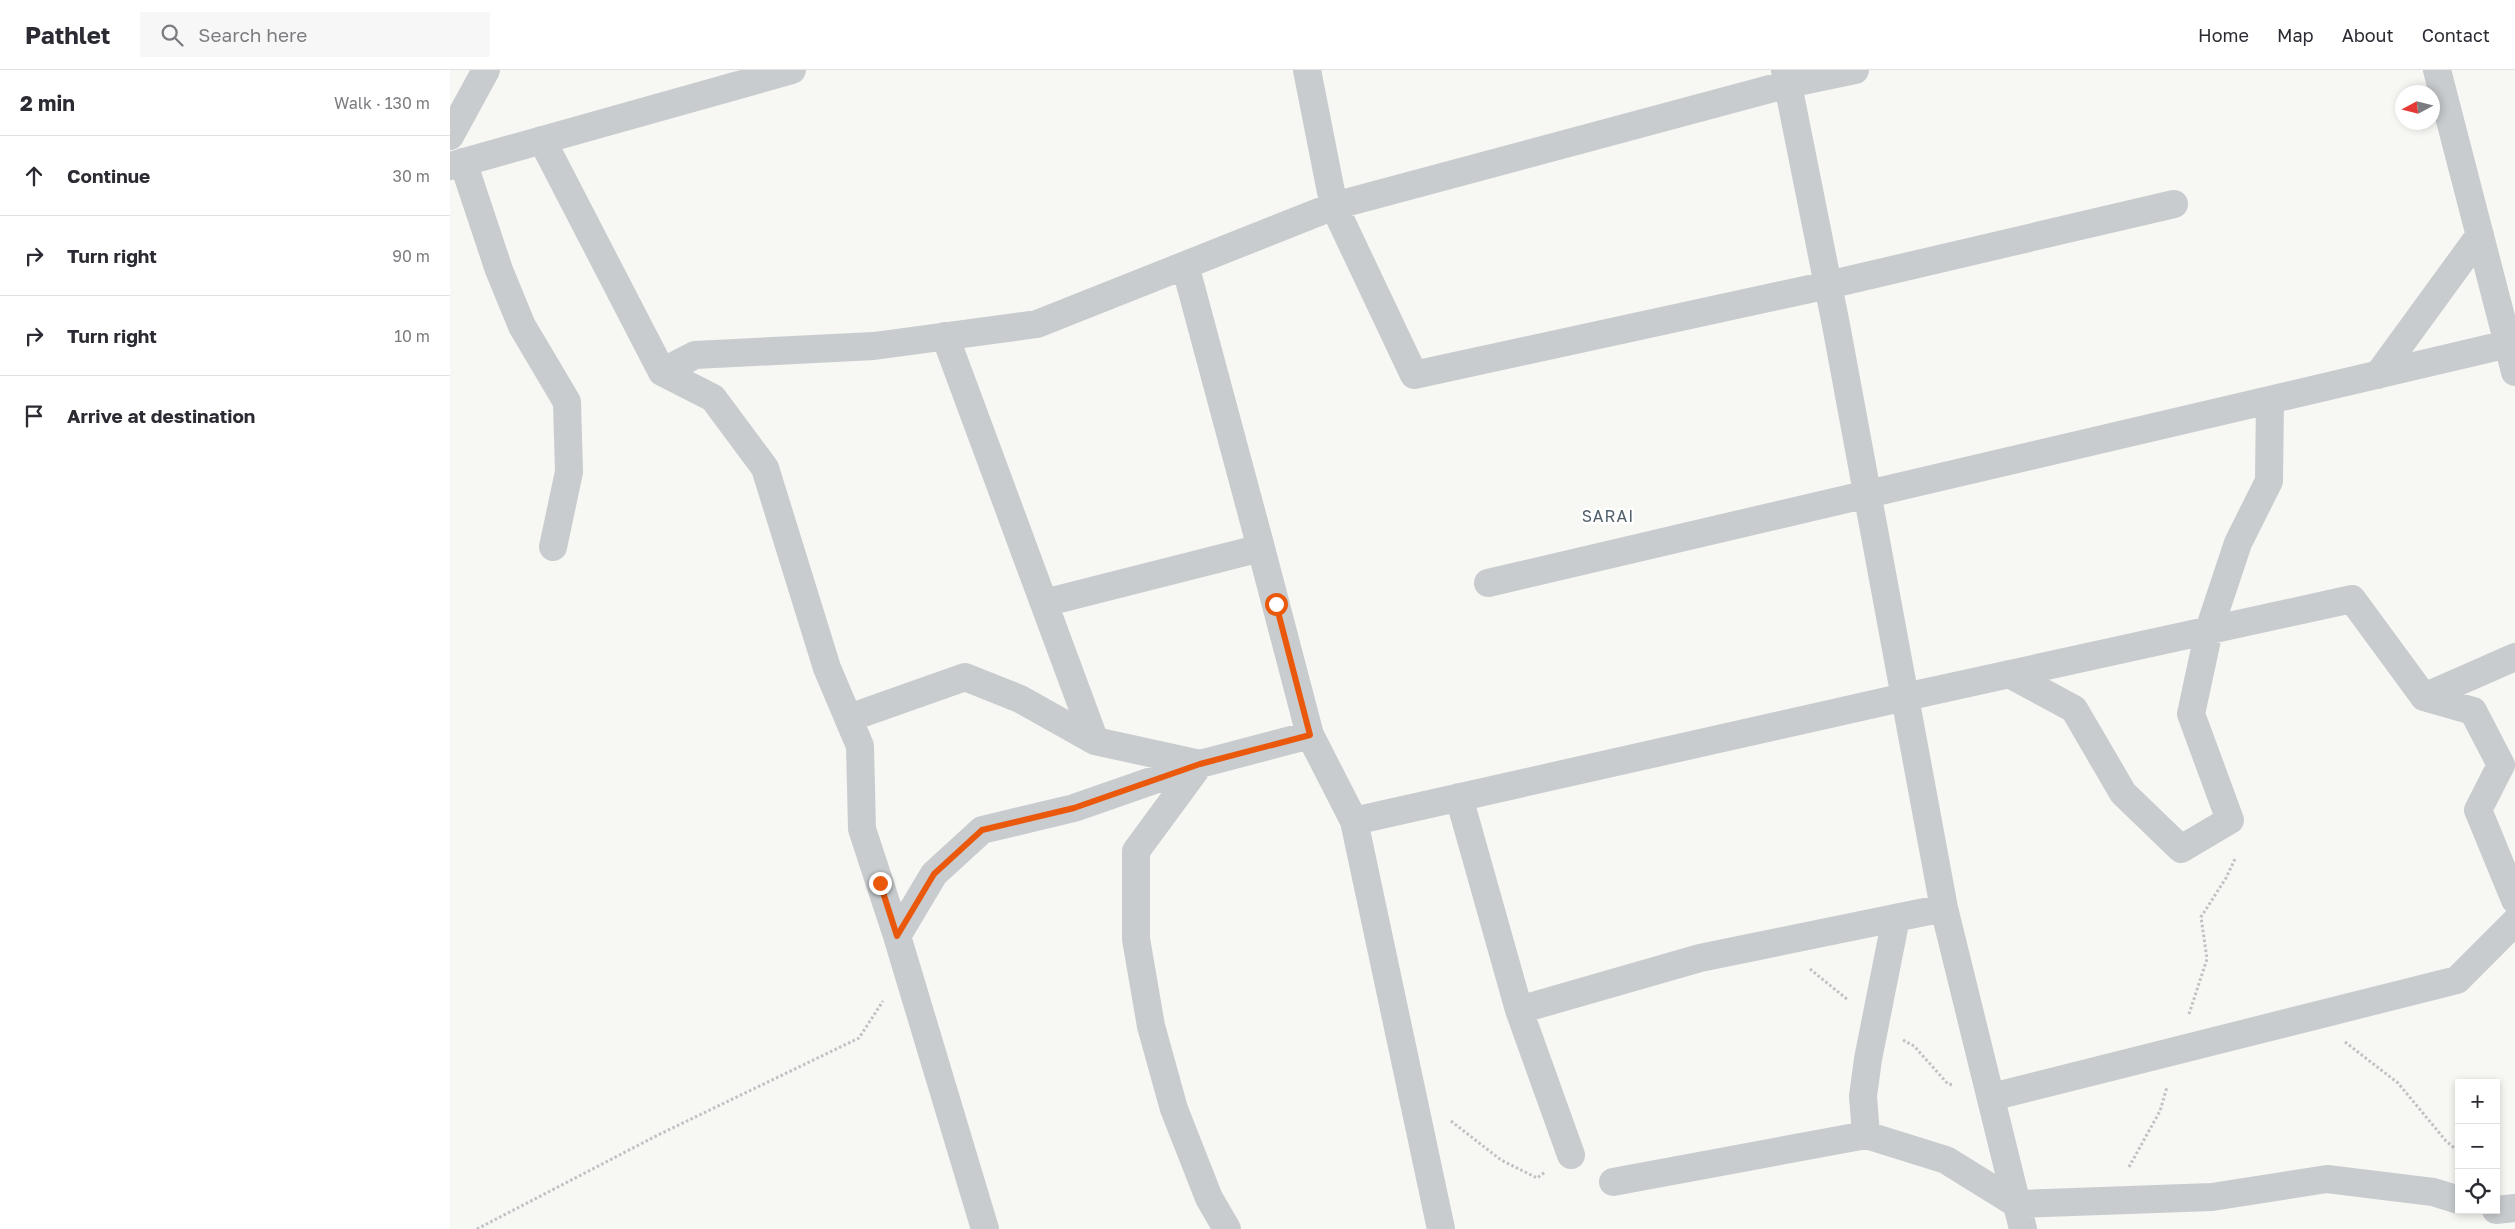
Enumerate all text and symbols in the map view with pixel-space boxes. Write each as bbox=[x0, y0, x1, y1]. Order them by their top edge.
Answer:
search box bbox=[140, 12, 490, 57]
text: Pathlet bbox=[25, 20, 110, 49]
icon: search bbox=[158, 21, 186, 49]
text: Search here bbox=[198, 23, 307, 46]
text: Home bbox=[2198, 24, 2249, 46]
text: Map bbox=[2277, 24, 2314, 46]
text: About bbox=[2342, 24, 2394, 46]
text: Contact bbox=[2422, 24, 2490, 46]
north arrow bbox=[2395, 85, 2440, 130]
text: 2 min bbox=[20, 90, 75, 116]
text: Walk · 130 m bbox=[334, 93, 430, 113]
icon: ahead bbox=[20, 162, 48, 190]
text: Continue bbox=[67, 164, 150, 187]
text: 30 m bbox=[393, 166, 430, 186]
icon: right bbox=[20, 242, 48, 270]
text: Turn right bbox=[67, 244, 157, 267]
text: 90 m bbox=[392, 246, 430, 266]
icon: right bbox=[20, 322, 48, 350]
text: Turn right bbox=[67, 324, 157, 347]
text: 10 m bbox=[394, 326, 430, 346]
icon: arrive bbox=[20, 402, 48, 430]
text: Arrive at destination bbox=[67, 404, 255, 427]
district label: SARAI bbox=[1582, 506, 1634, 526]
route start bbox=[1265, 593, 1288, 616]
route end bbox=[869, 872, 892, 895]
map controls bbox=[2455, 1079, 2500, 1214]
button: + bbox=[2455, 1079, 2500, 1124]
button: − bbox=[2455, 1124, 2500, 1169]
button: locate bbox=[2455, 1169, 2500, 1214]

